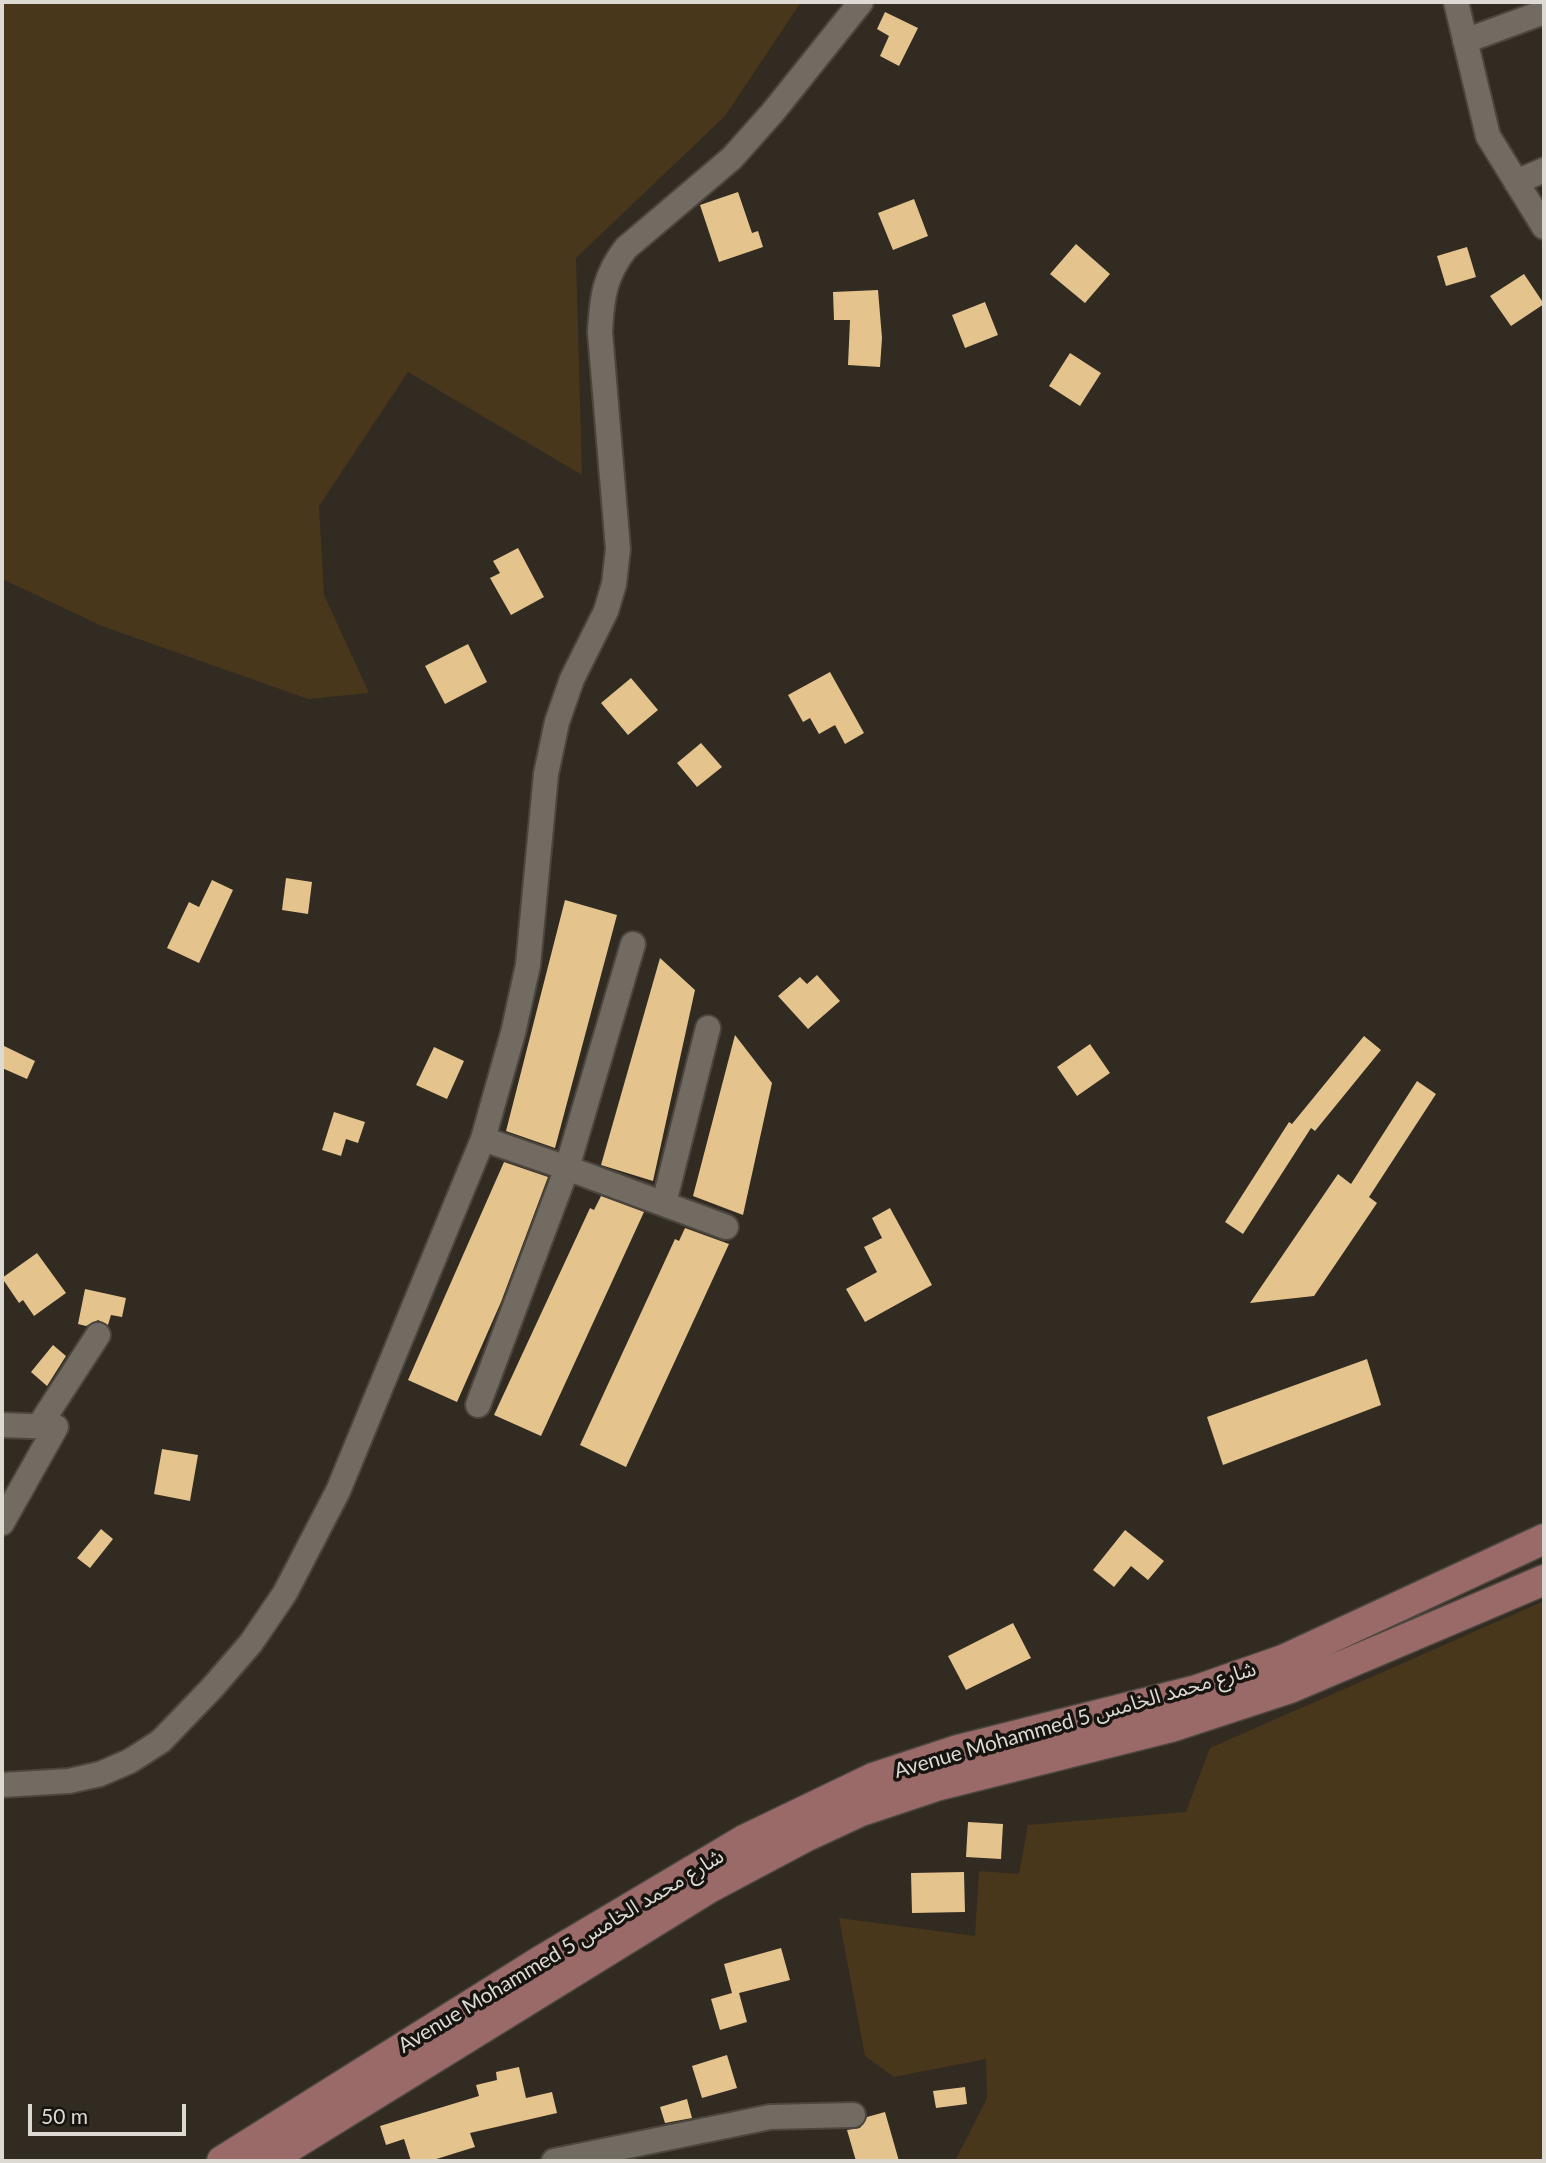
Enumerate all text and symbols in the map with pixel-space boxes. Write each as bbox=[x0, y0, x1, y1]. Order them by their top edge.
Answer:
street label: Avenue Mohammed 5 شارع محمد الخامس bbox=[891, 1656, 1259, 1784]
street label: Avenue Mohammed 5 شارع محمد الخامس bbox=[394, 1844, 728, 2058]
scale bar bbox=[32, 2090, 189, 2134]
text: 50 m bbox=[41, 2103, 88, 2128]

